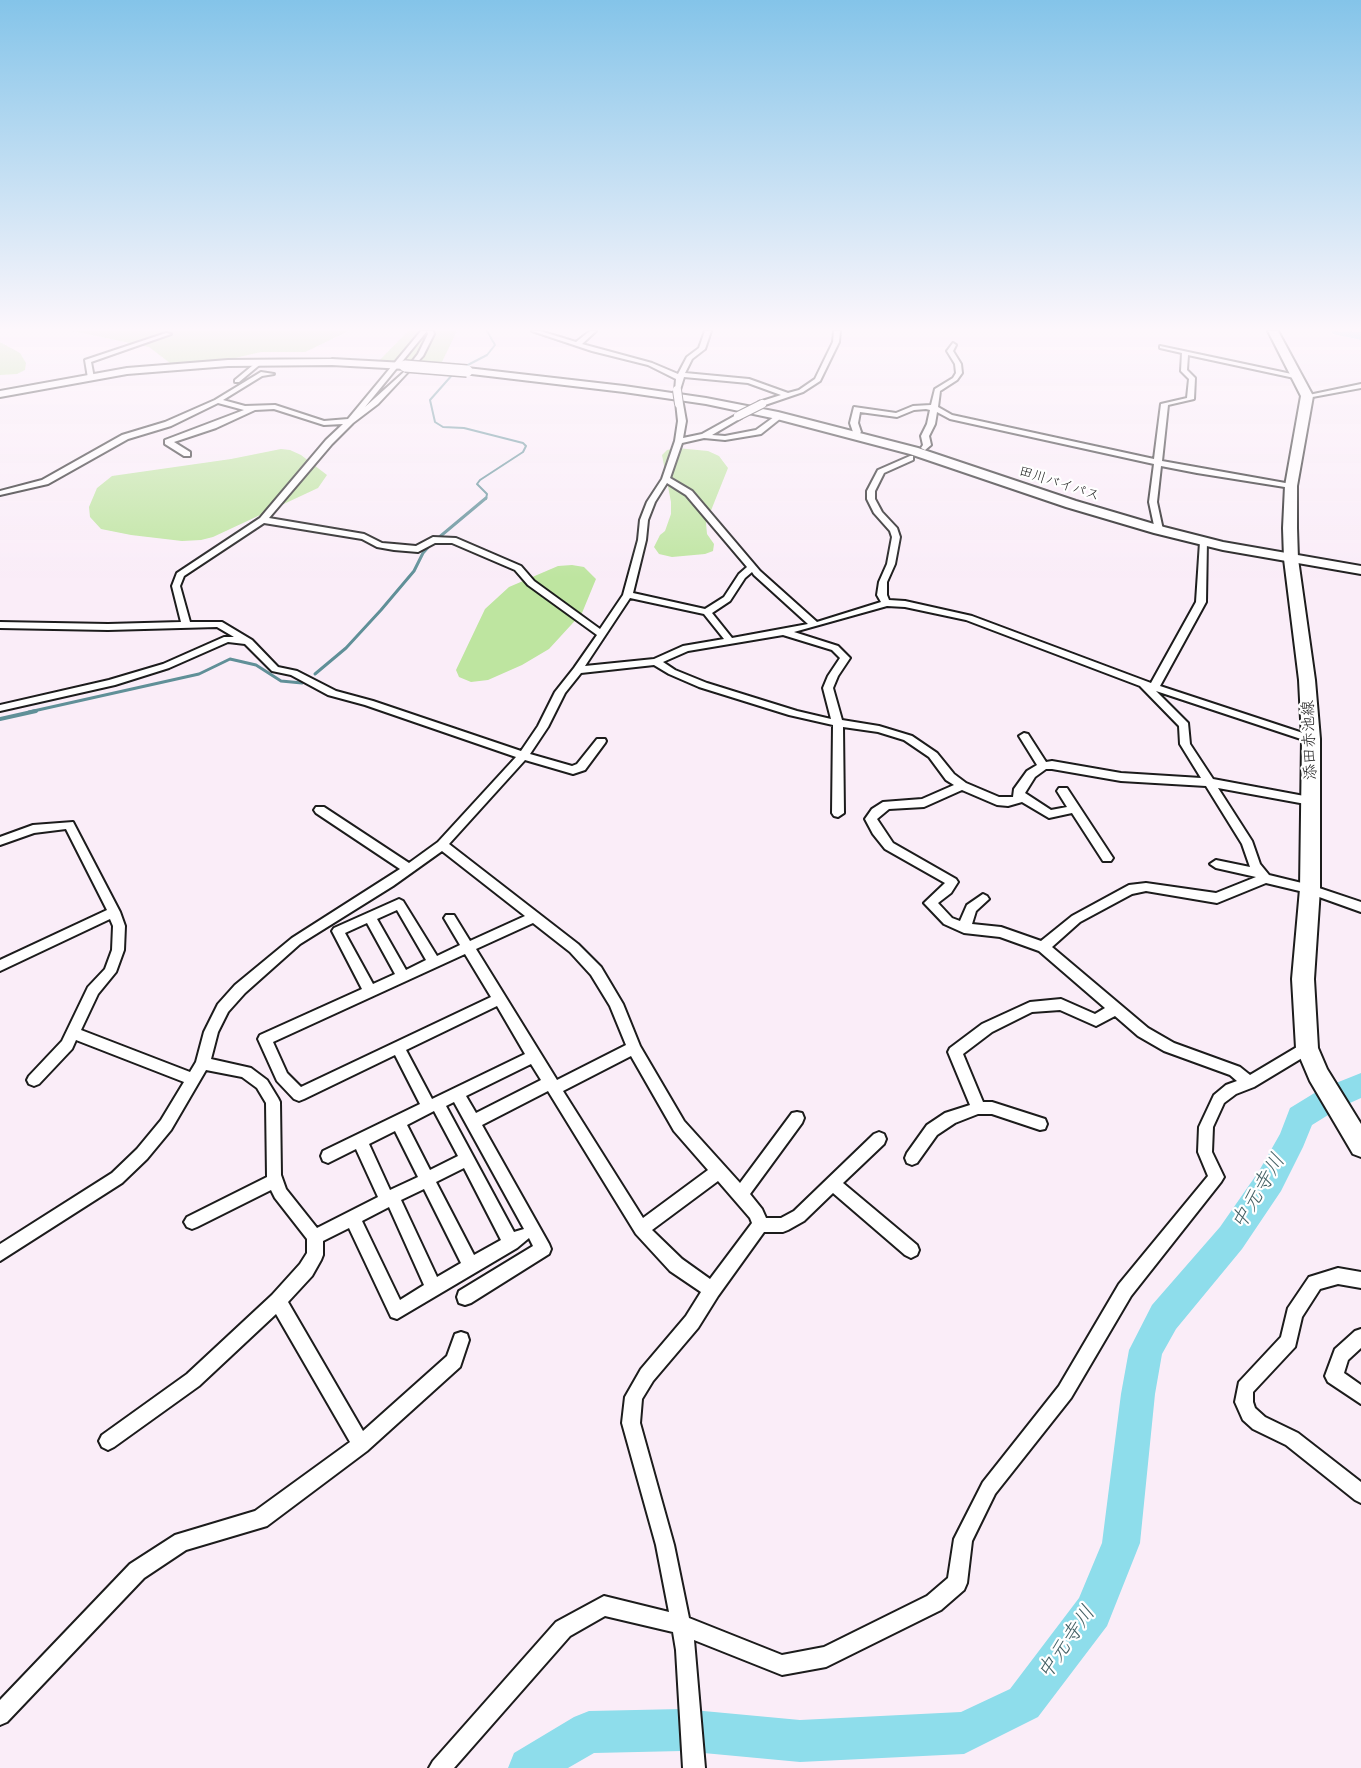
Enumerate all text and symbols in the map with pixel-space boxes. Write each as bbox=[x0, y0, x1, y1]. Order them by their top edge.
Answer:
street label: 田川バイパス bbox=[1016, 463, 1102, 505]
street label: 添田赤池線 bbox=[1299, 700, 1321, 780]
water label: 中元寺川 bbox=[1227, 1150, 1291, 1234]
water label: 中元寺川 bbox=[1033, 1601, 1101, 1685]

